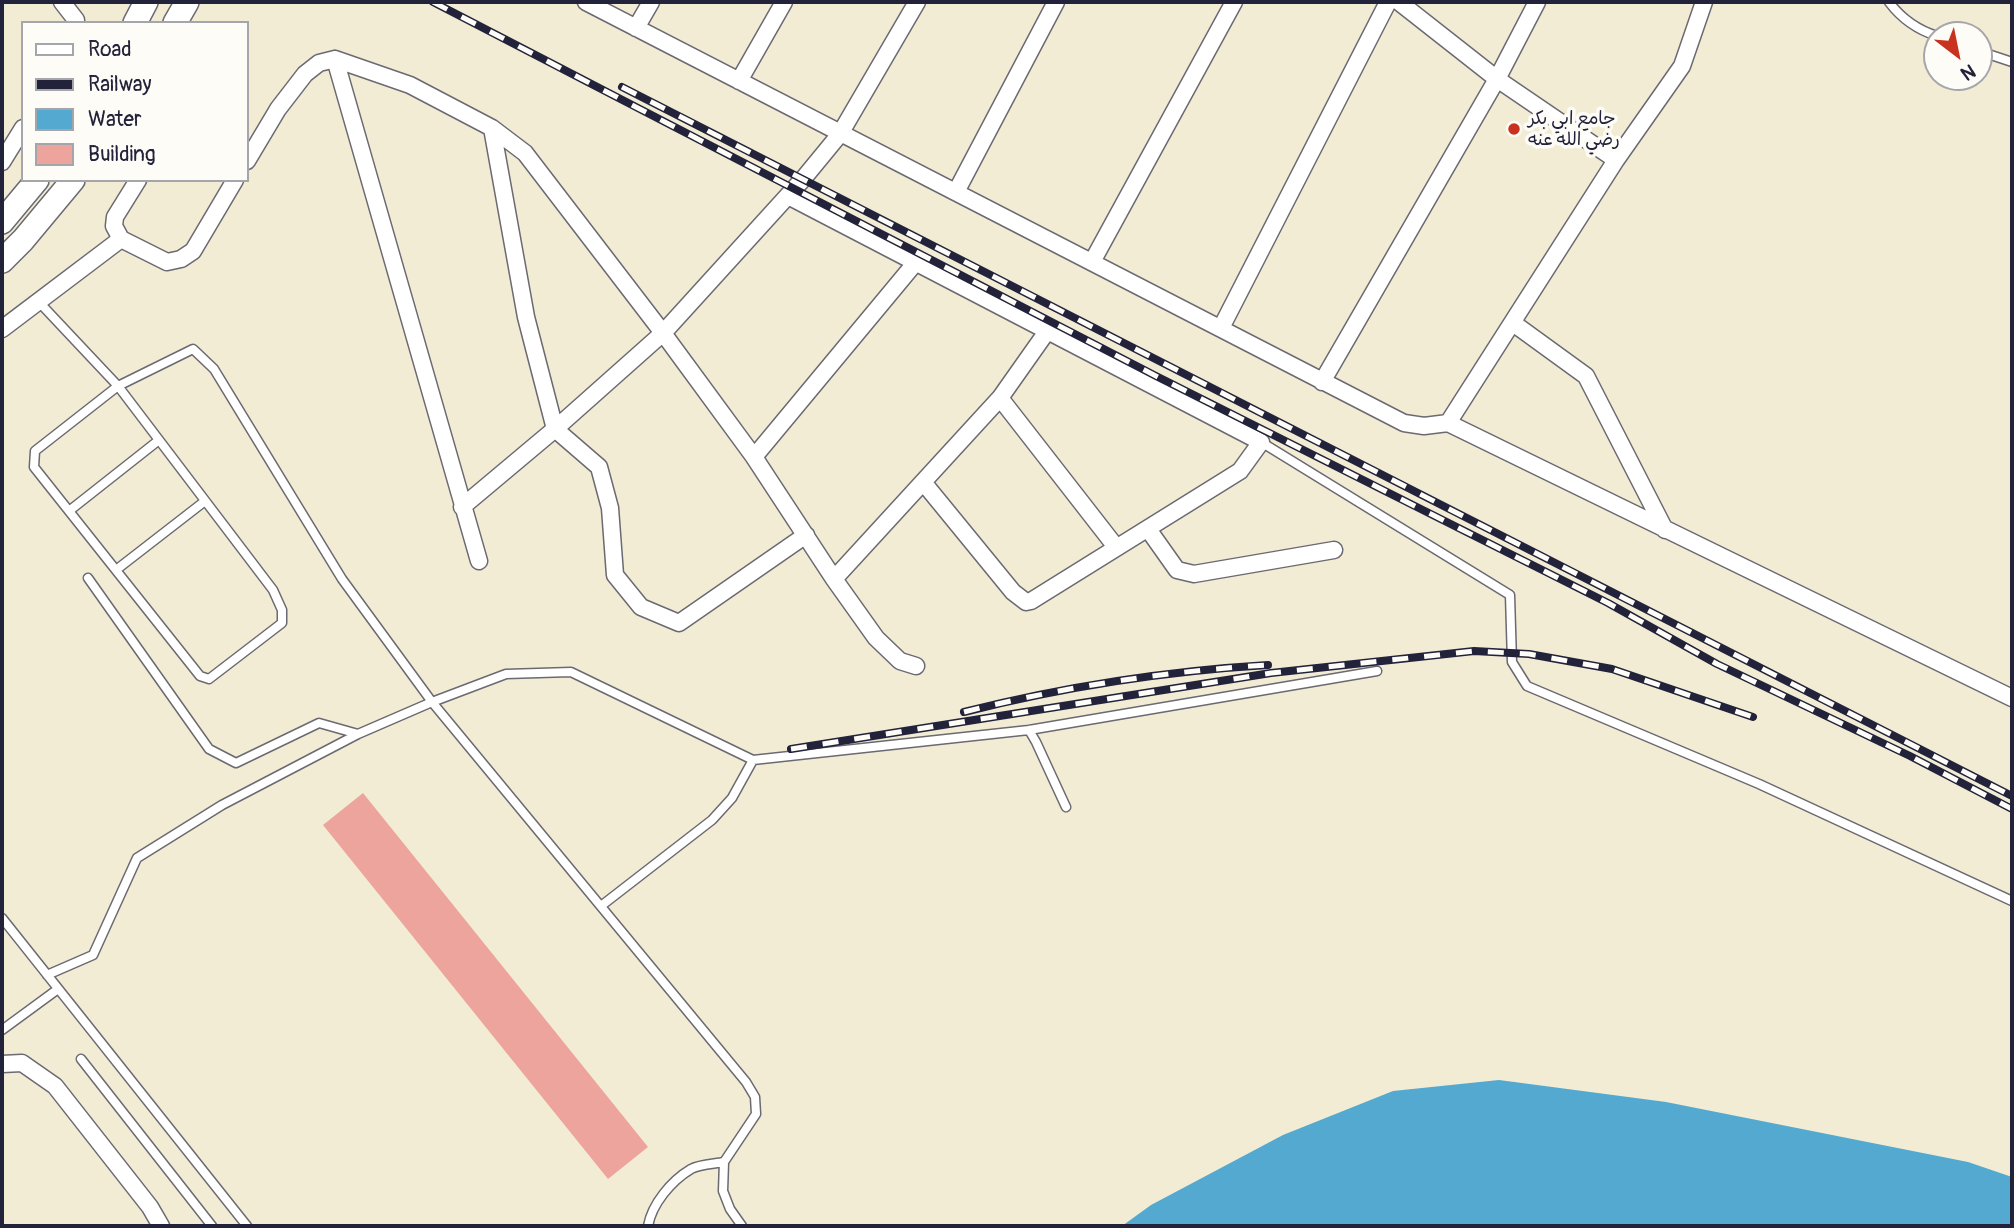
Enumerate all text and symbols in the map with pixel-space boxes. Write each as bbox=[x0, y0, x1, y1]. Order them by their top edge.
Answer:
legend bbox=[21, 21, 248, 182]
north arrow bbox=[1923, 21, 1993, 91]
text: Road bbox=[88, 36, 132, 63]
text: N bbox=[1956, 59, 1980, 86]
text: Railway bbox=[88, 71, 152, 98]
text: Water bbox=[88, 106, 141, 133]
place label: جامع ابي بكر رضي الله عنه bbox=[1528, 108, 1620, 150]
marker: جامع ابي بكر رضي الله عنه bbox=[1506, 121, 1522, 137]
text: Building bbox=[88, 141, 155, 168]

